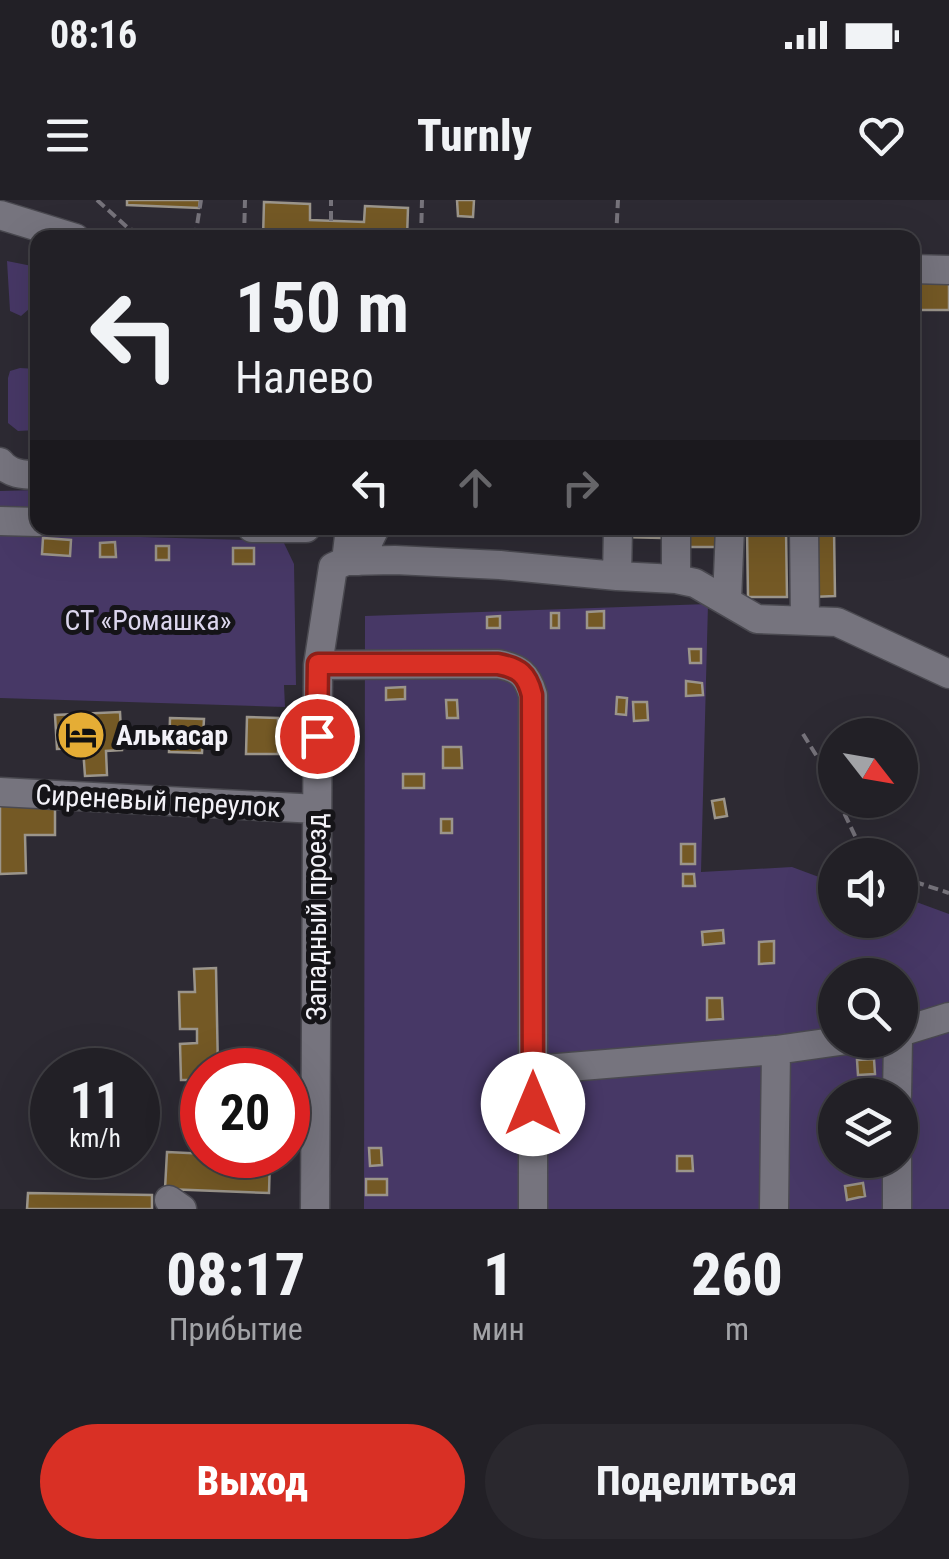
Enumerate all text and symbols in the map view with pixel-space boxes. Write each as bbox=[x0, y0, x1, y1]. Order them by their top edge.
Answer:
text: 08:16 bbox=[50, 13, 137, 57]
icon: menu bbox=[40, 108, 95, 163]
icon: heart bbox=[854, 108, 909, 163]
text: Turnly bbox=[417, 109, 532, 162]
text: 150 m bbox=[235, 267, 409, 349]
icon: left bbox=[70, 270, 200, 400]
text: Налево bbox=[235, 351, 374, 404]
icon: left bbox=[343, 460, 398, 515]
icon: ahead bbox=[448, 460, 503, 515]
icon: right bbox=[553, 460, 608, 515]
park label: СТ «Ромашка» bbox=[65, 604, 231, 637]
pin bbox=[275, 694, 360, 779]
hotel icon: Алькасар bbox=[55, 709, 107, 761]
icon: arrive bbox=[290, 709, 345, 764]
north arrow bbox=[818, 718, 918, 818]
map controls bbox=[818, 718, 918, 1178]
place label: Алькасар bbox=[116, 719, 228, 752]
street label: Сиреневый переулок bbox=[35, 778, 281, 824]
street label: Западный проезд bbox=[300, 813, 333, 1021]
button: sound bbox=[818, 838, 918, 938]
button: search bbox=[818, 958, 918, 1058]
speed limit sign: 20 bbox=[180, 1048, 310, 1178]
position arrow bbox=[481, 1052, 585, 1156]
text: 11 bbox=[70, 1072, 120, 1130]
button: layers bbox=[818, 1078, 918, 1178]
text: km/h bbox=[69, 1124, 121, 1153]
text: 08:17 bbox=[166, 1239, 305, 1310]
text: 1 bbox=[483, 1239, 513, 1310]
text: 260 bbox=[691, 1239, 783, 1310]
text: Прибытие bbox=[169, 1310, 303, 1348]
text: мин bbox=[472, 1310, 525, 1348]
text: m bbox=[725, 1310, 749, 1348]
button: Выход bbox=[40, 1424, 465, 1539]
button: Поделиться bbox=[485, 1424, 909, 1539]

